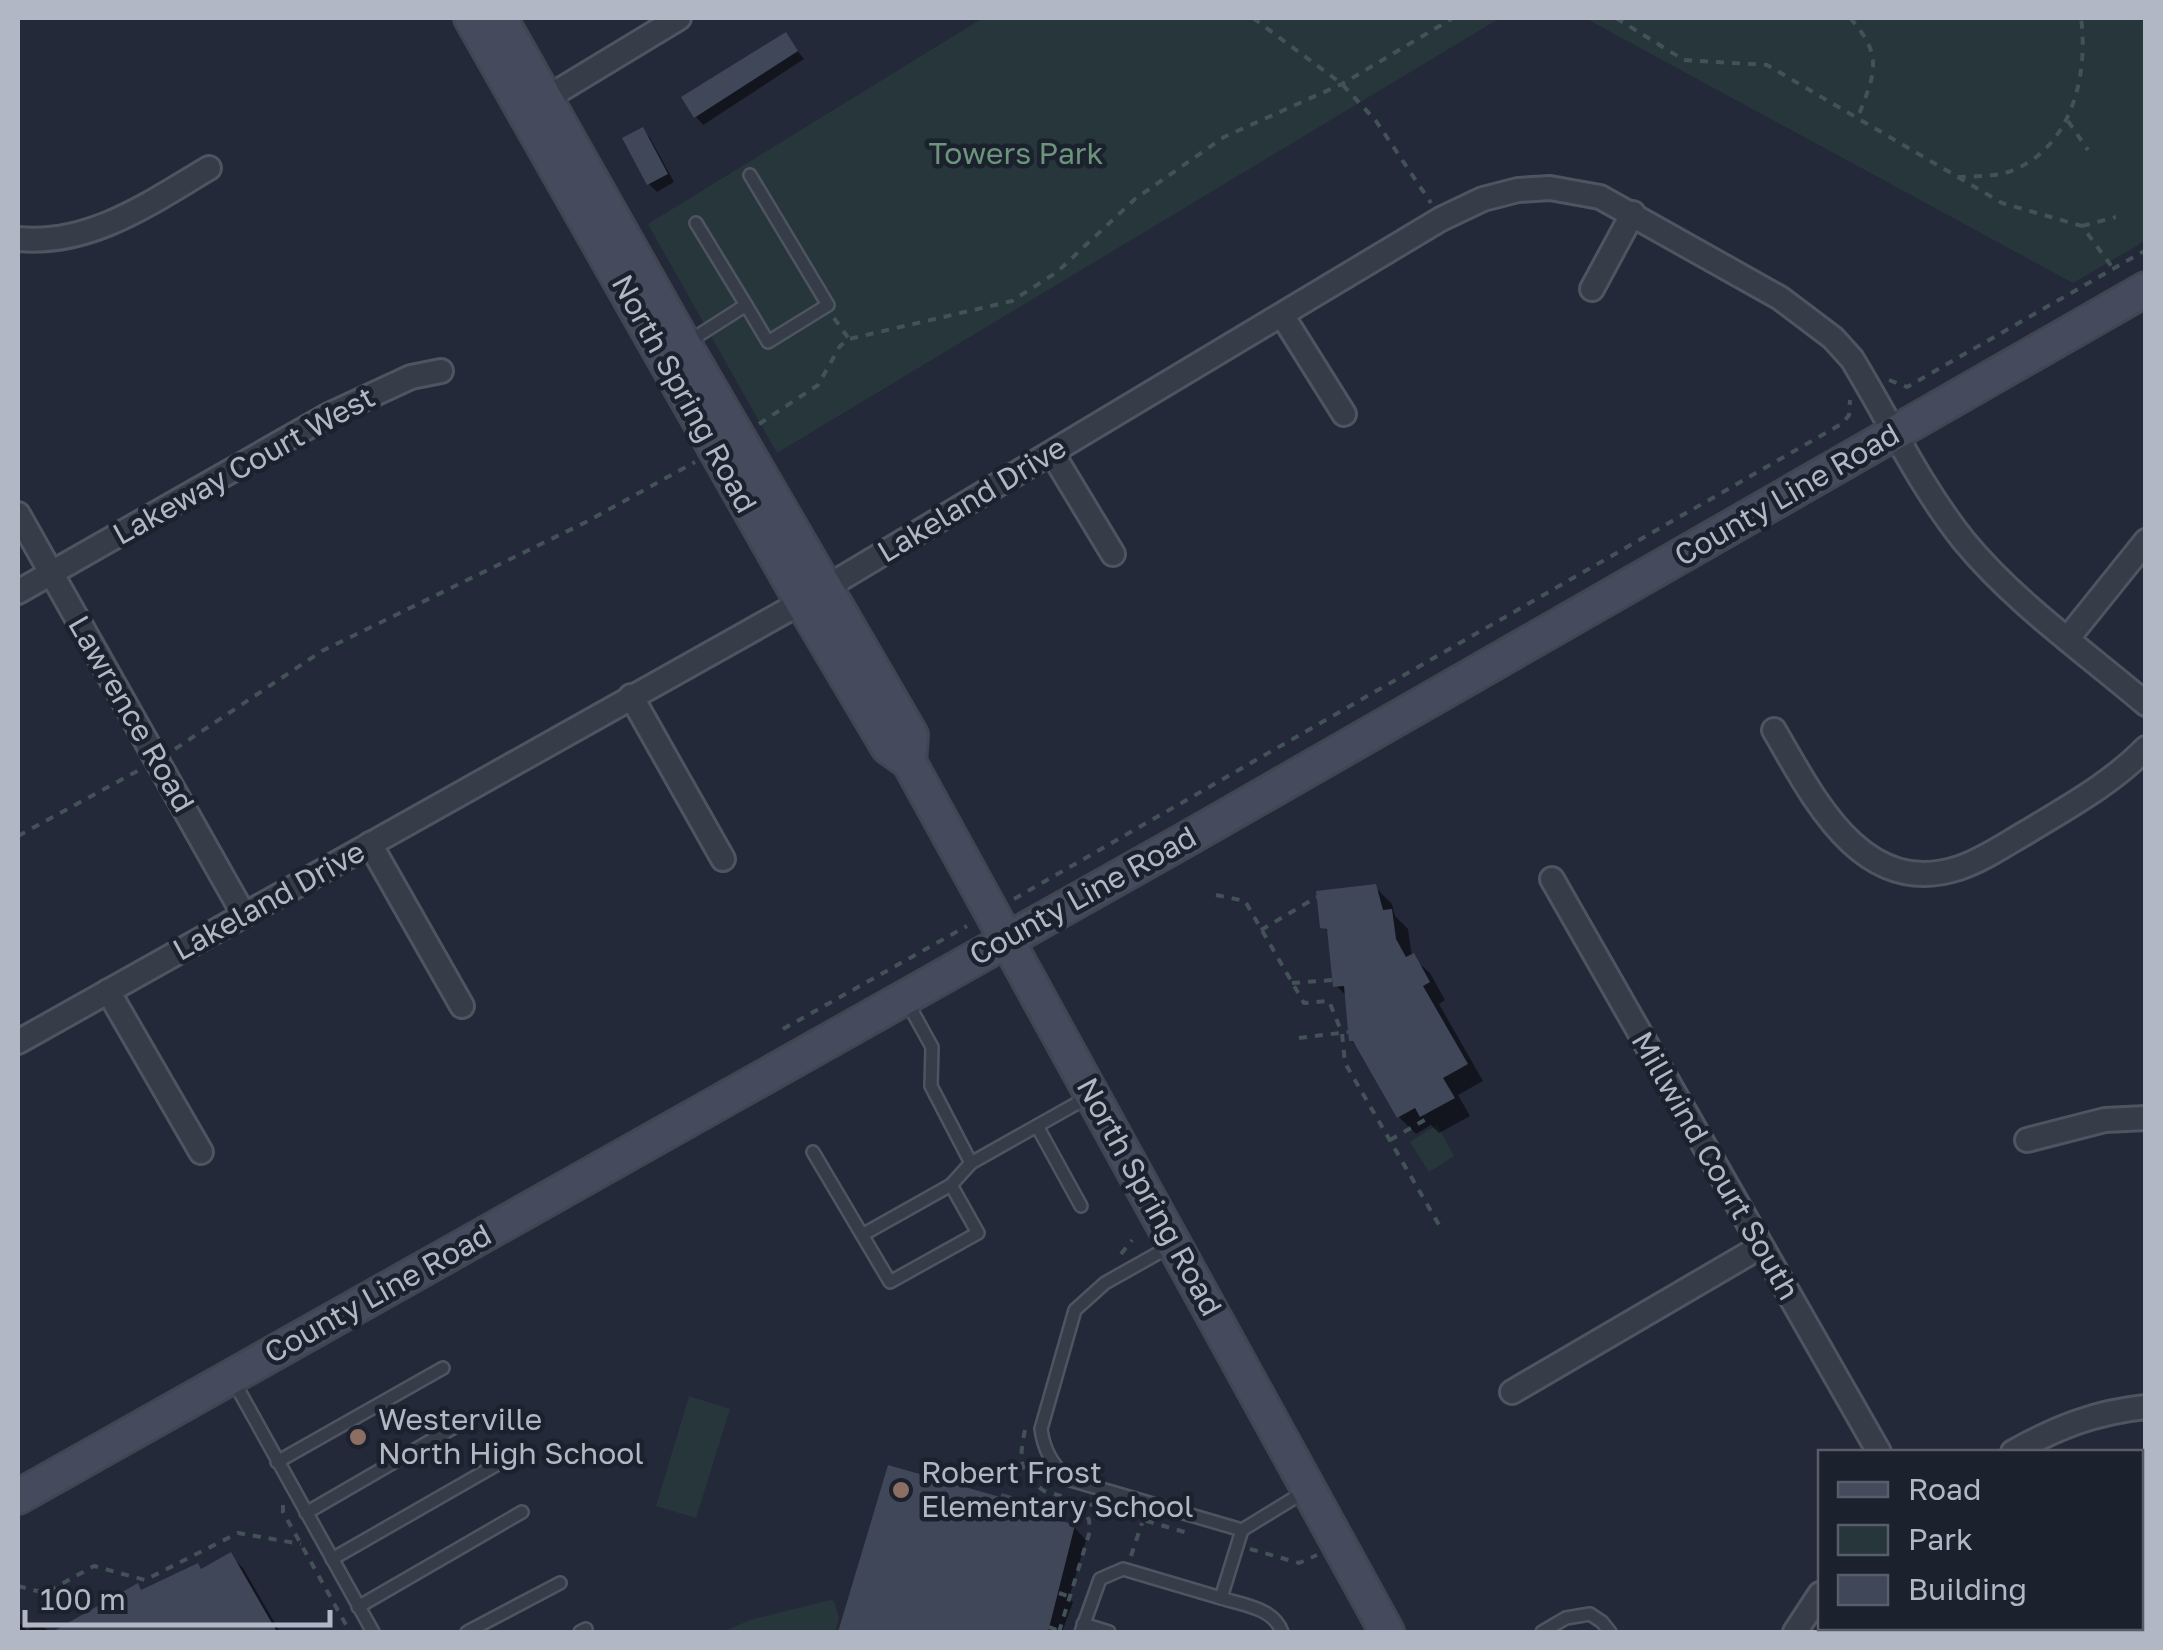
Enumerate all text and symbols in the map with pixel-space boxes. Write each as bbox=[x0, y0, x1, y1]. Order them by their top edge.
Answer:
park label: Towers Park bbox=[928, 135, 1104, 171]
street label: North Spring Road bbox=[605, 268, 765, 519]
street label: Lakeway Court West bbox=[106, 378, 381, 552]
street label: County Line Road bbox=[1668, 415, 1905, 573]
street label: Lakeland Drive bbox=[871, 429, 1072, 570]
street label: Lawrence Road bbox=[61, 609, 203, 818]
street label: County Line Road bbox=[963, 818, 1202, 972]
street label: Lakeland Drive bbox=[166, 833, 371, 968]
street label: Millwind Court South bbox=[1624, 1025, 1807, 1306]
street label: North Spring Road bbox=[1070, 1071, 1230, 1322]
street label: County Line Road bbox=[258, 1216, 497, 1370]
place label: Westerville North High School bbox=[378, 1401, 644, 1471]
marker: Westerville North High School bbox=[347, 1426, 369, 1448]
legend bbox=[1818, 1450, 2143, 1630]
place label: Robert Frost Elementary School bbox=[921, 1454, 1194, 1524]
text: Road bbox=[1908, 1471, 1982, 1507]
marker: Robert Frost Elementary School bbox=[890, 1479, 912, 1501]
text: Park bbox=[1908, 1521, 1973, 1557]
scale bar bbox=[25, 1565, 330, 1627]
text: Building bbox=[1908, 1571, 2027, 1607]
text: 100 m bbox=[40, 1581, 126, 1617]

